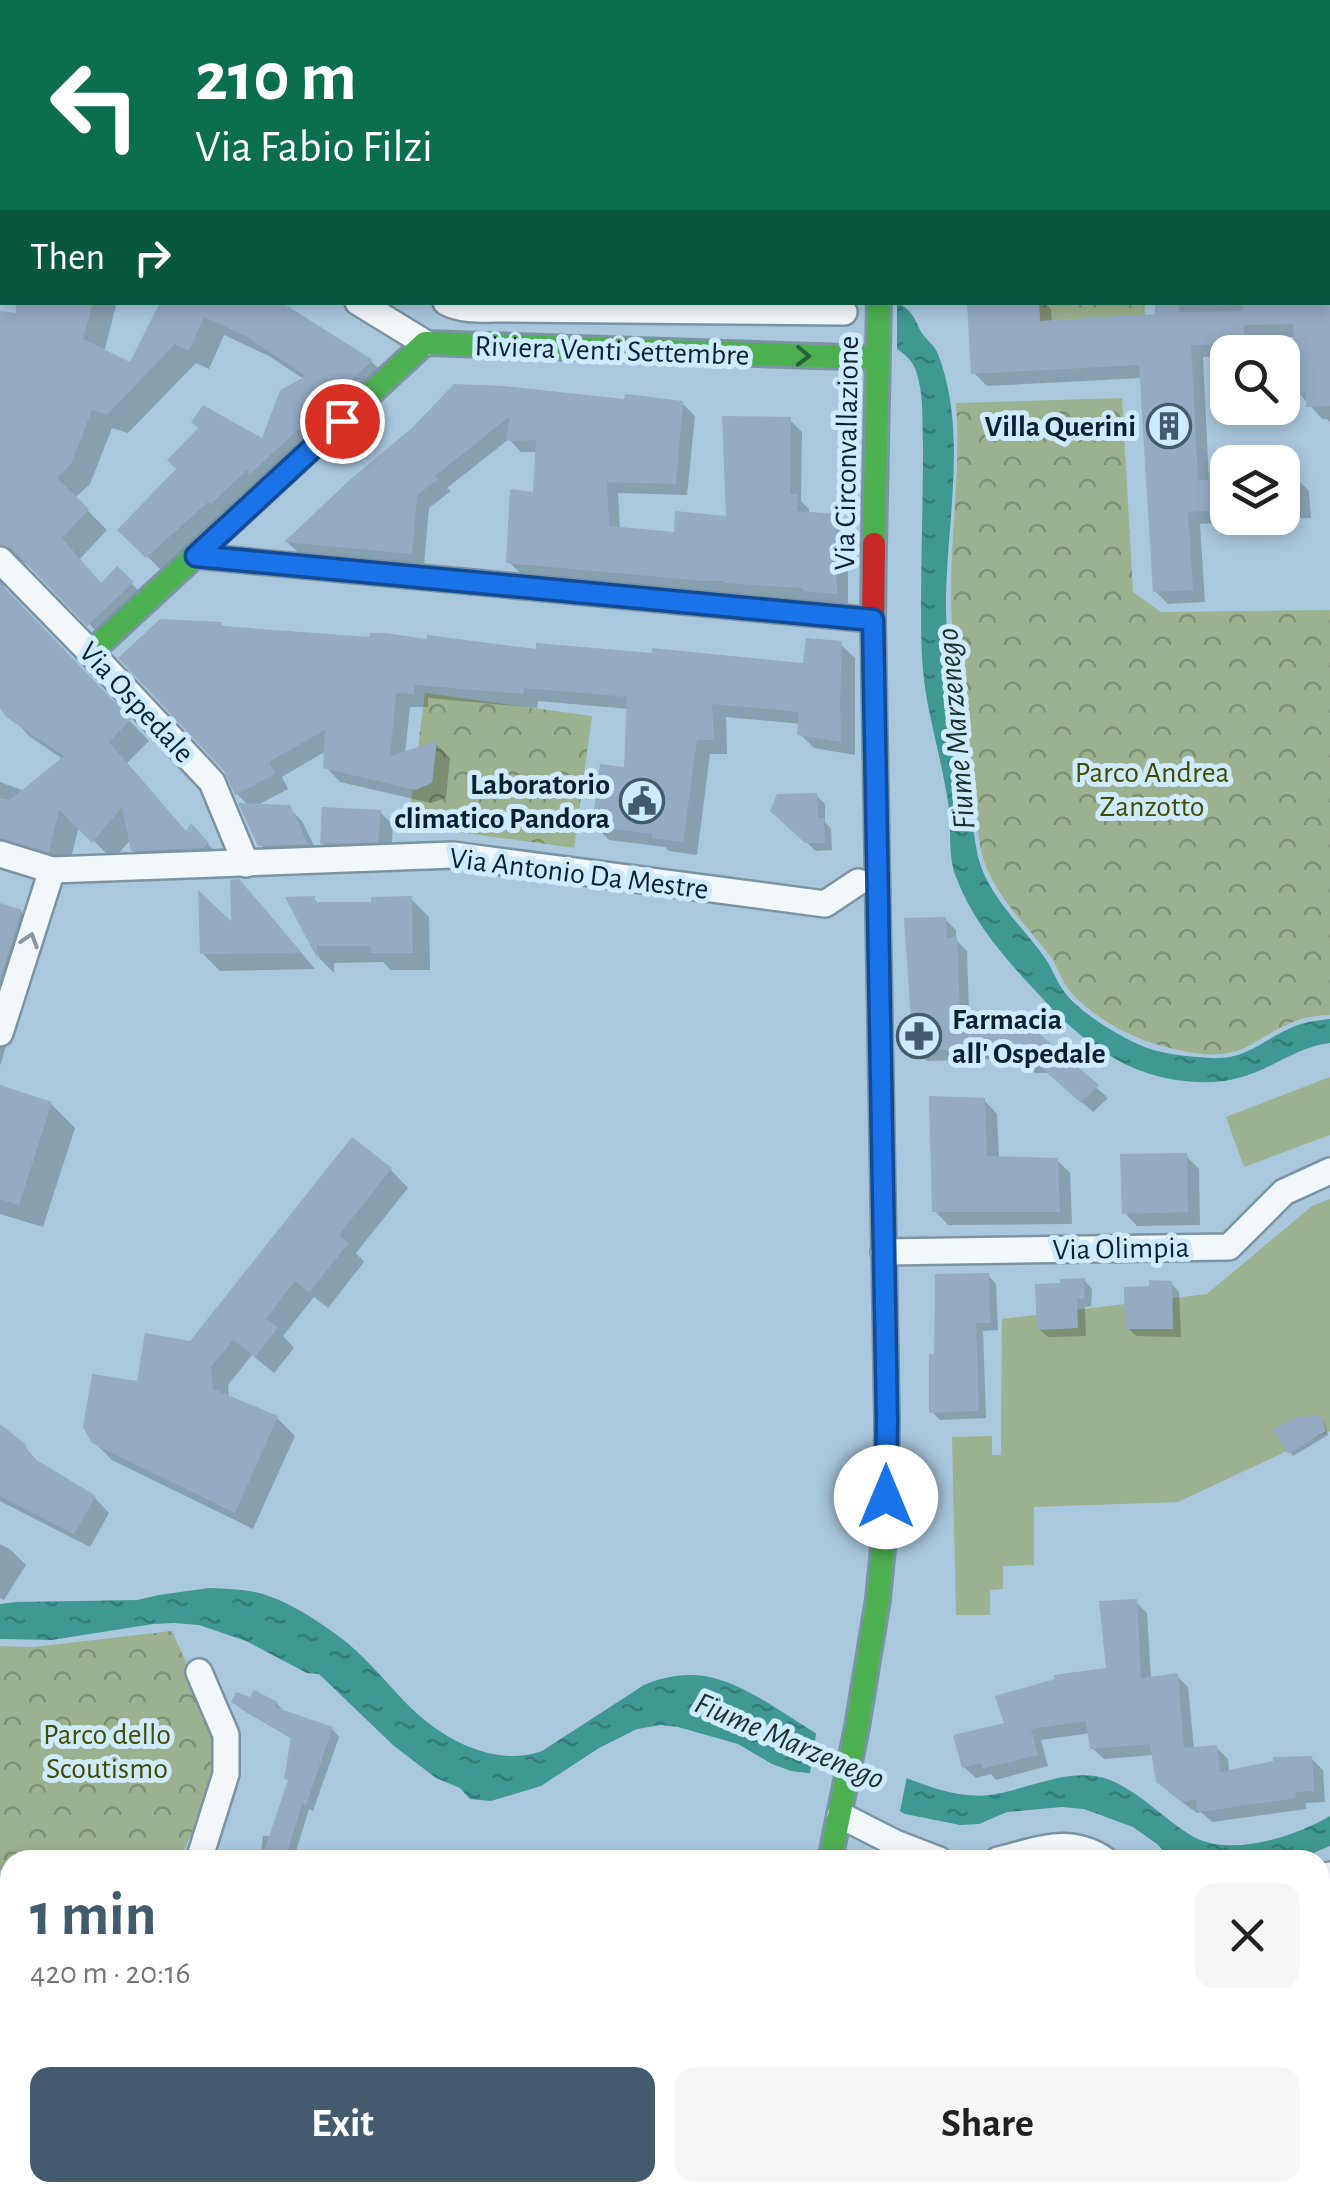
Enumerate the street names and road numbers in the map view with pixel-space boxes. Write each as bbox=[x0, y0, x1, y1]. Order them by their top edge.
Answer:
street label: Riviera Venti Settembre bbox=[474, 331, 750, 371]
street label: Via Circonvallazione bbox=[830, 336, 864, 571]
street label: Via Ospedale bbox=[73, 637, 199, 769]
street label: Via Antonio Da Mestre bbox=[448, 843, 710, 905]
street label: Via Olimpia bbox=[1052, 1233, 1190, 1265]

